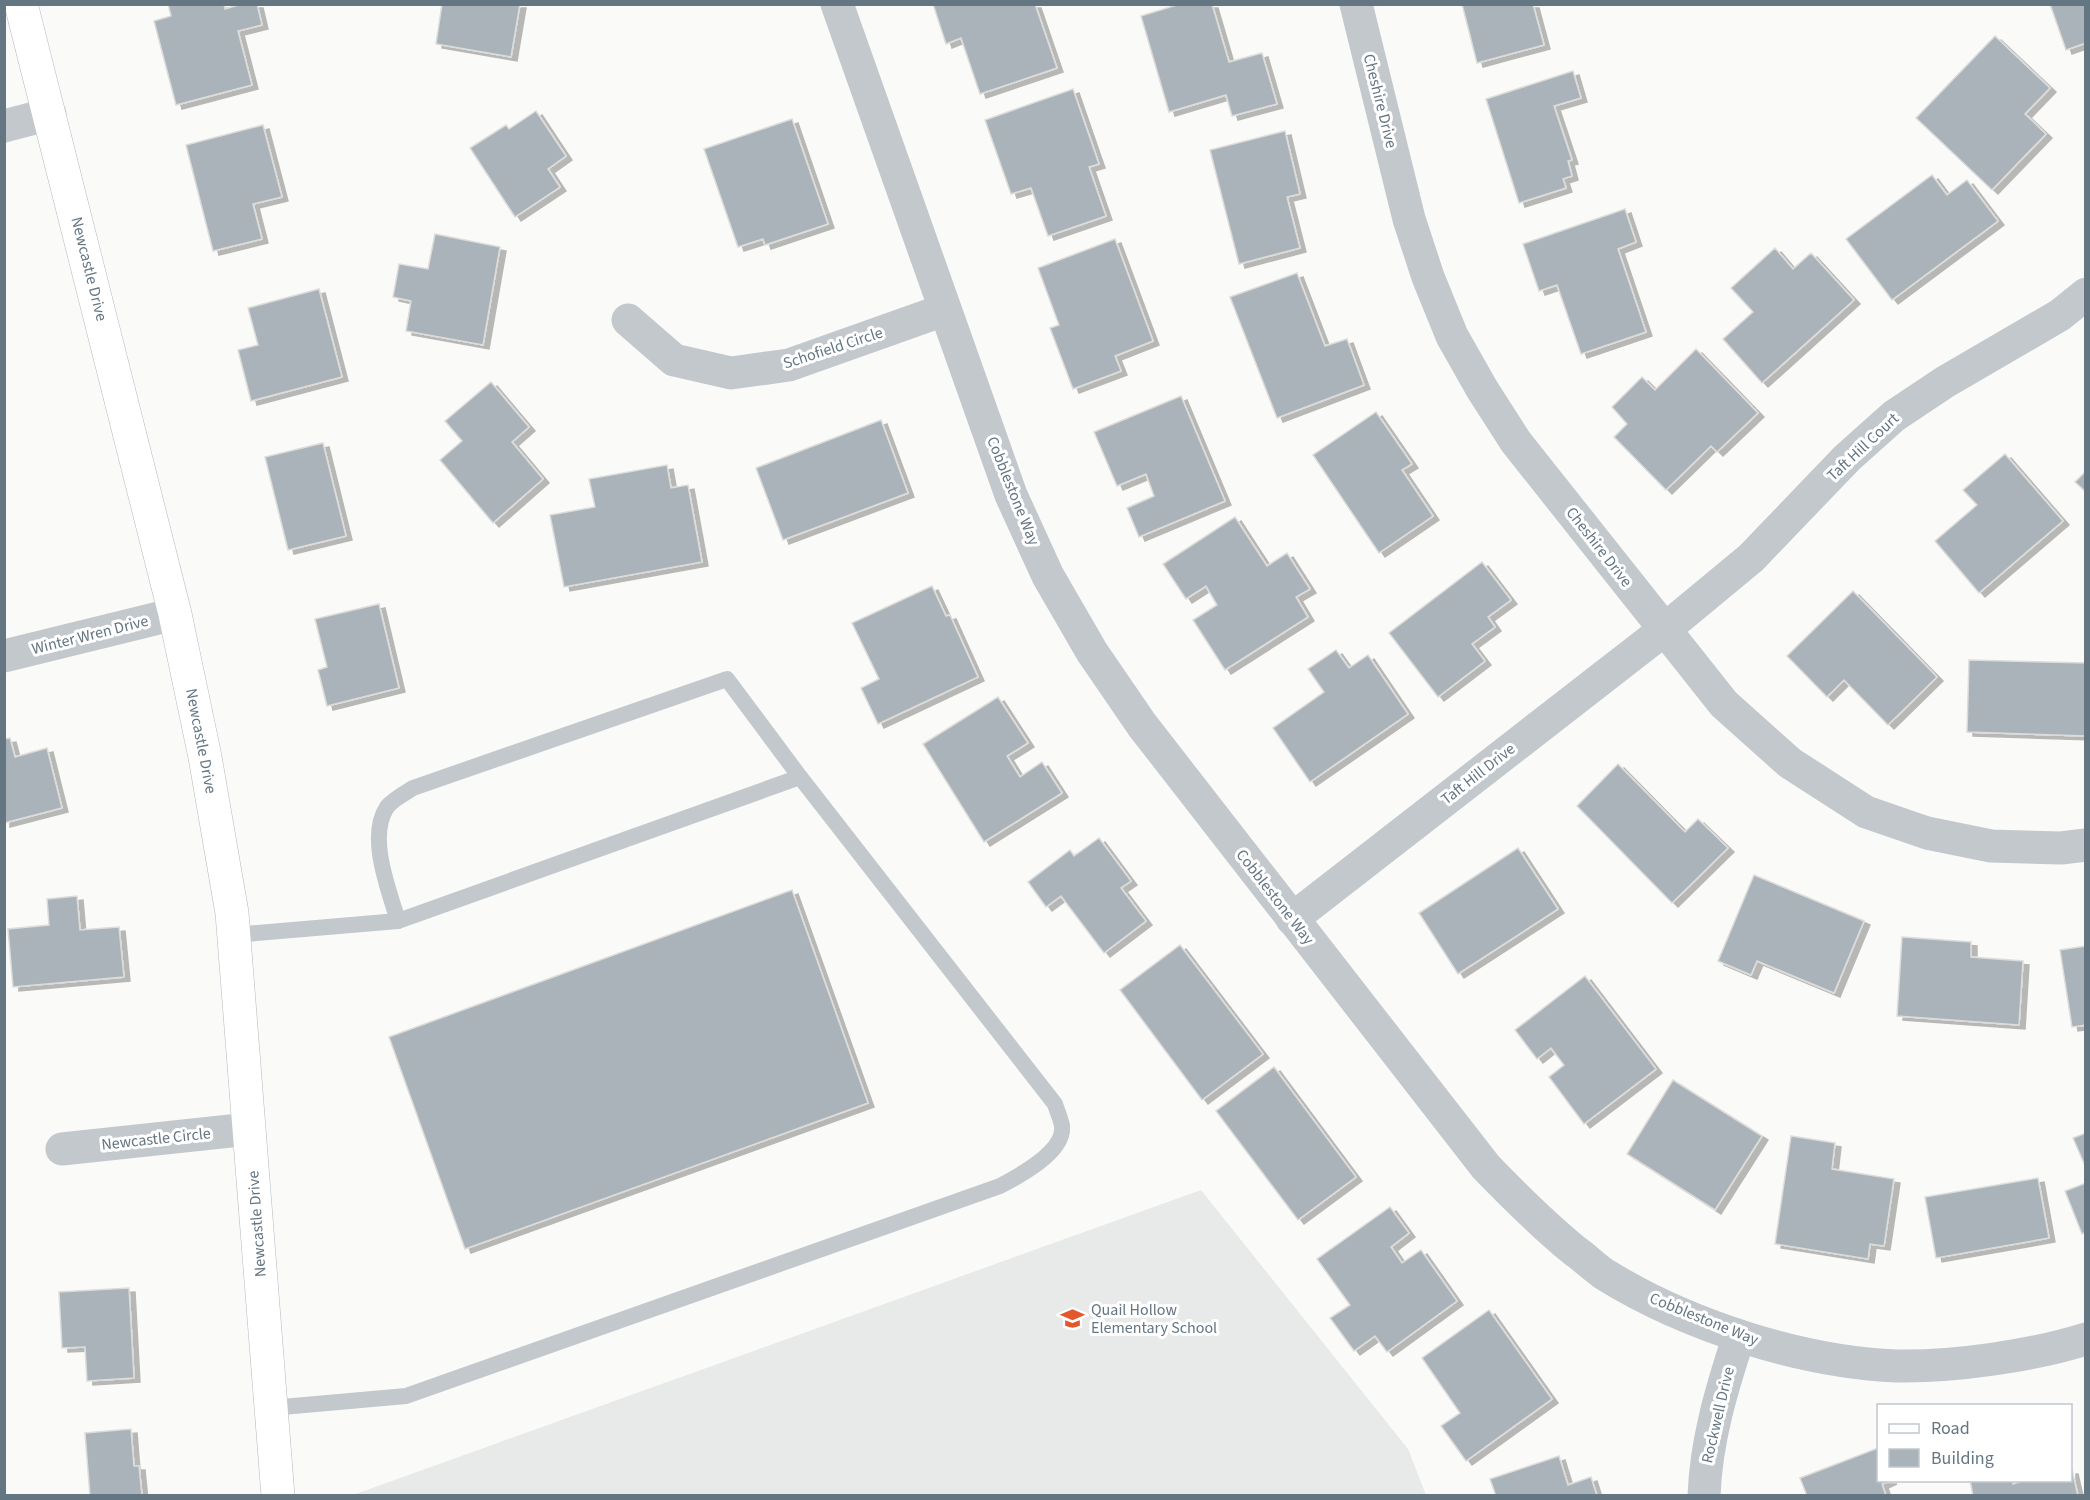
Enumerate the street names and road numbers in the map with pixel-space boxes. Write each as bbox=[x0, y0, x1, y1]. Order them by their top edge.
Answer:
street label: Cheshire Drive bbox=[1358, 52, 1402, 150]
street label: Newcastle Drive bbox=[65, 215, 113, 323]
street label: Schofield Circle bbox=[780, 322, 886, 374]
street label: Taft Hill Court bbox=[1822, 407, 1904, 486]
street label: Cobblestone Way bbox=[981, 433, 1045, 549]
street label: Cheshire Drive bbox=[1561, 502, 1637, 592]
street label: Winter Wren Drive bbox=[29, 610, 151, 660]
street label: Newcastle Drive bbox=[180, 687, 222, 796]
street label: Taft Hill Drive bbox=[1436, 738, 1520, 810]
street label: Cobblestone Way bbox=[1231, 845, 1320, 950]
street label: Newcastle Circle bbox=[100, 1122, 212, 1156]
street label: Newcastle Drive bbox=[242, 1170, 272, 1278]
street label: Cobblestone Way bbox=[1646, 1287, 1762, 1351]
street label: Rockwell Drive bbox=[1696, 1365, 1740, 1465]

